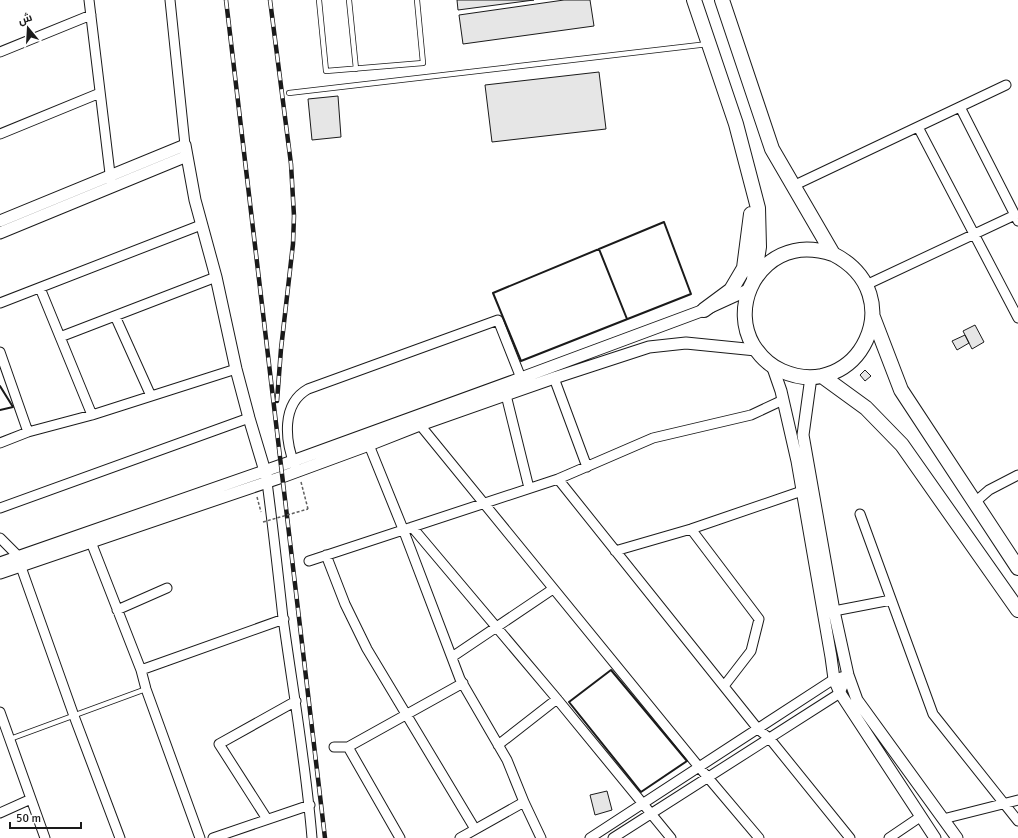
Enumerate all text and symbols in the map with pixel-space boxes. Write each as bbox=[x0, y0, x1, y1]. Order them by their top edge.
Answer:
north arrow bbox=[8, 8, 48, 48]
text: ش bbox=[16, 11, 34, 27]
scale bar bbox=[10, 804, 81, 830]
text: 50 m bbox=[16, 811, 41, 826]

